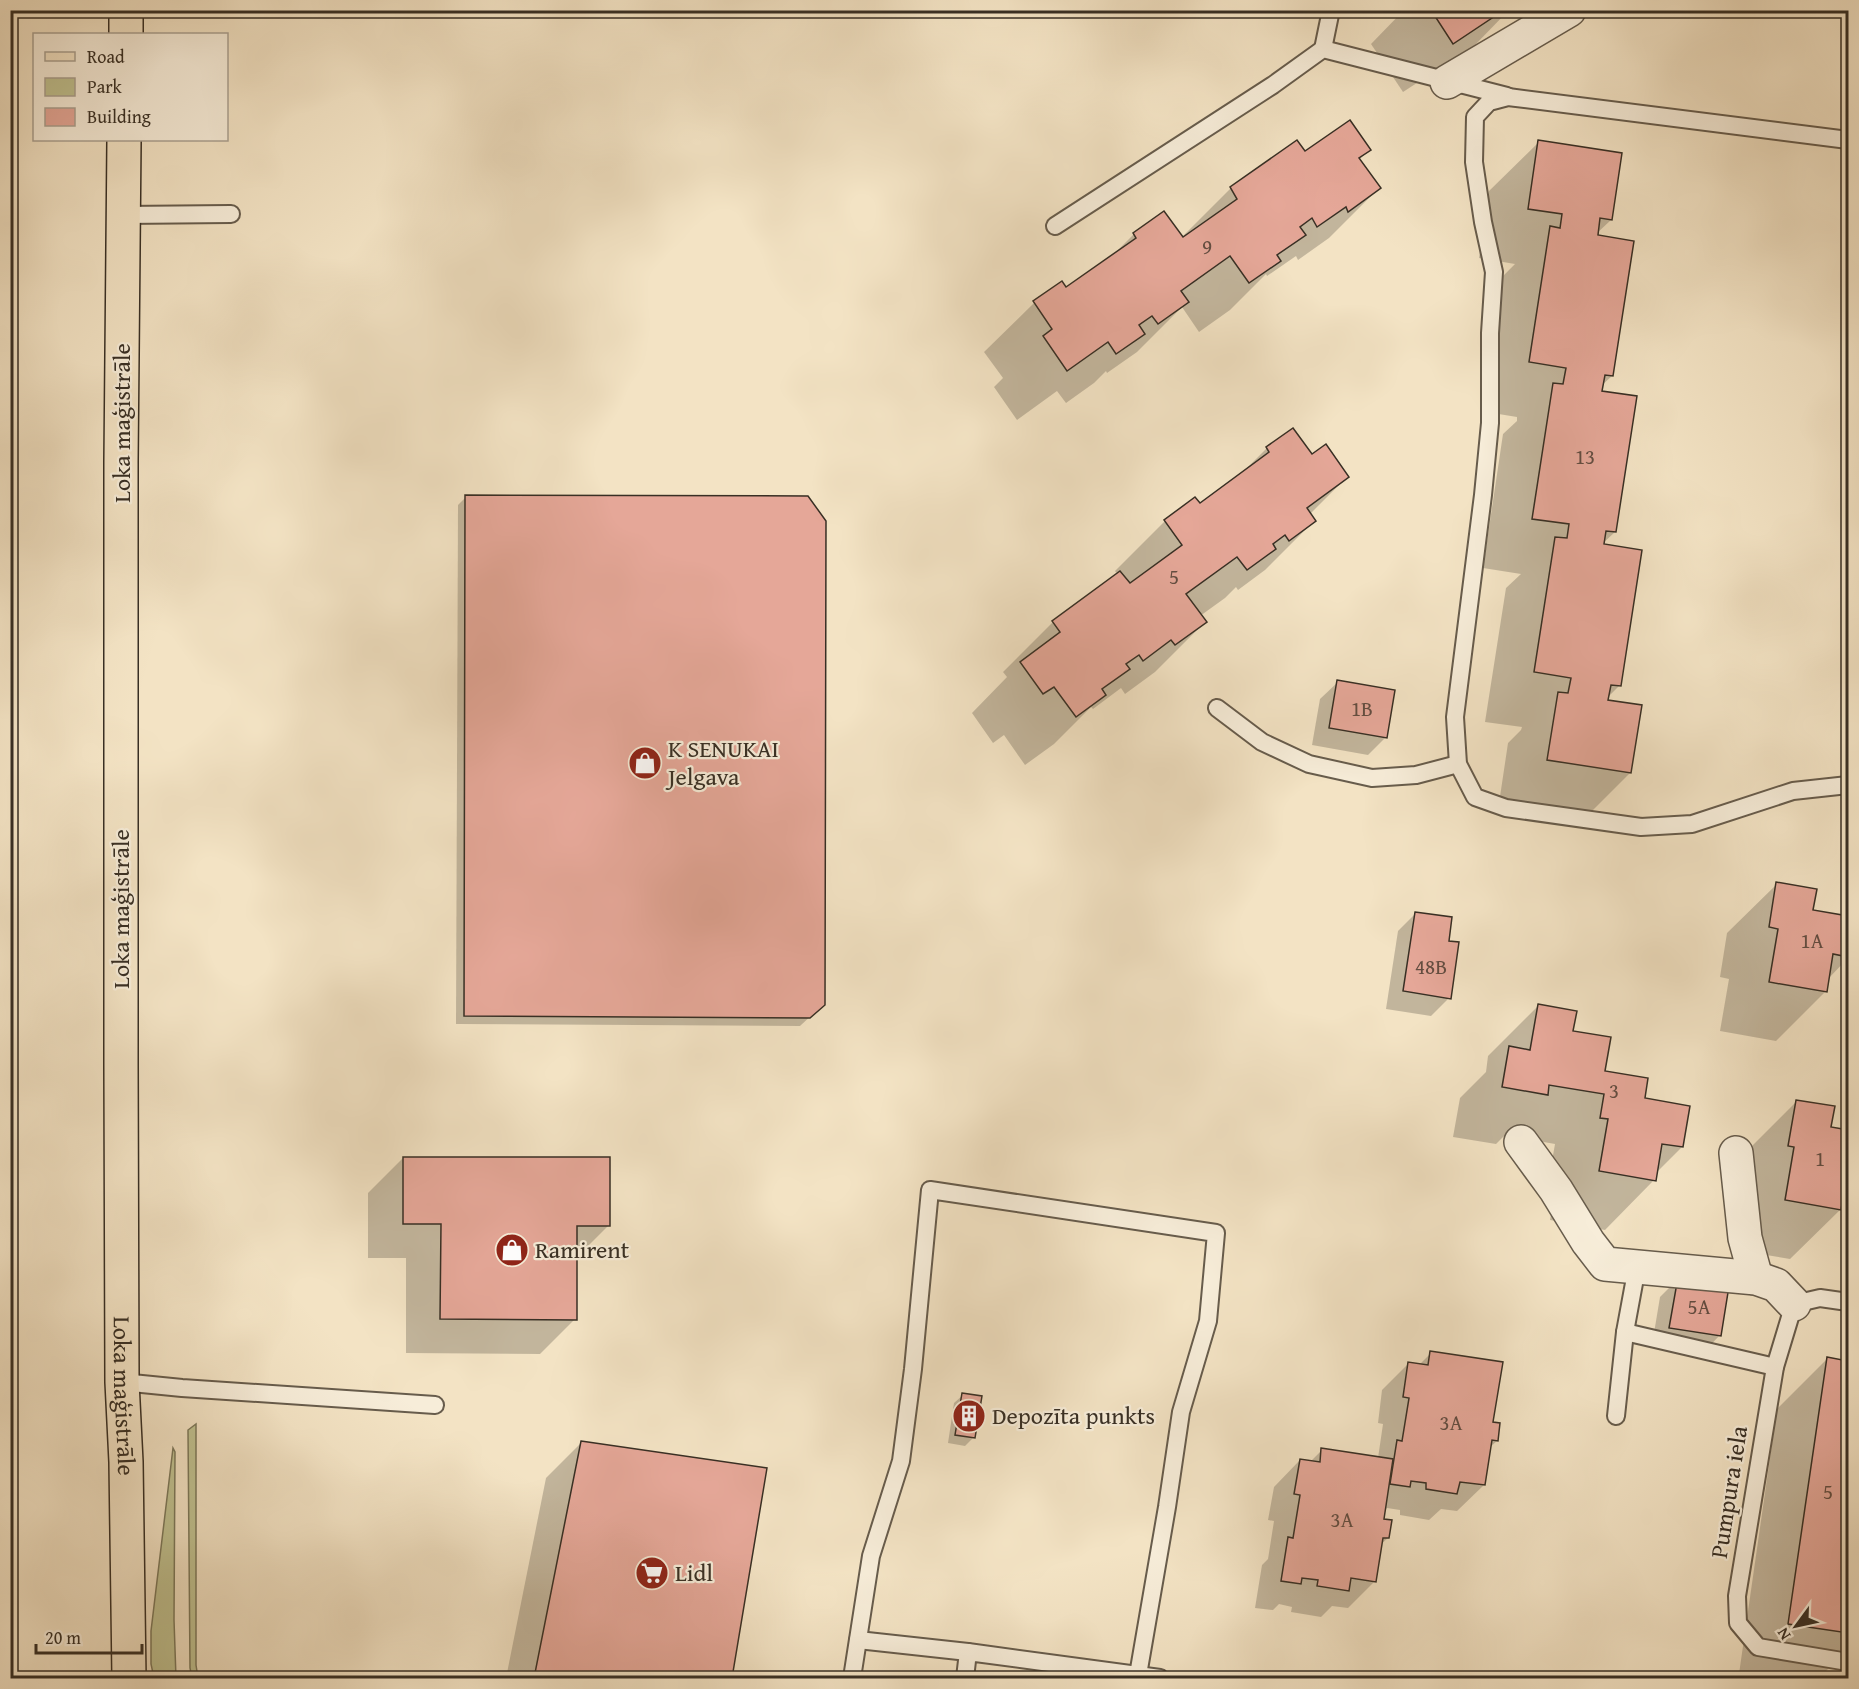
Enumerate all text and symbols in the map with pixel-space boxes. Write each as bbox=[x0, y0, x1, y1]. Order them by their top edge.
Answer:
legend bbox=[33, 33, 228, 141]
text: Road bbox=[87, 43, 125, 70]
text: Park bbox=[87, 73, 123, 100]
text: Building bbox=[87, 103, 151, 130]
house number: 9 bbox=[1202, 231, 1212, 262]
street label: Loka maģistrāle bbox=[104, 343, 139, 503]
house number: 13 bbox=[1575, 441, 1595, 472]
house number: 5 bbox=[1169, 561, 1179, 592]
house number: 1B bbox=[1351, 693, 1373, 724]
place label: K SENUKAI Jelgava bbox=[665, 731, 779, 794]
shop icon: K SENUKAI Jelgava bbox=[627, 745, 663, 781]
street label: Loka maģistrāle bbox=[103, 829, 138, 989]
house number: 1A bbox=[1801, 925, 1824, 956]
house number: 48B bbox=[1415, 951, 1447, 982]
house number: 3 bbox=[1609, 1075, 1619, 1106]
house number: 1 bbox=[1815, 1143, 1825, 1174]
shop icon: Ramirent bbox=[494, 1232, 530, 1268]
place label: Ramirent bbox=[535, 1232, 630, 1267]
house number: 5A bbox=[1688, 1291, 1711, 1322]
street label: Loka maģistrāle bbox=[105, 1316, 144, 1476]
building icon: Depozīta punkts bbox=[951, 1398, 987, 1434]
place label: Depozīta punkts bbox=[992, 1398, 1155, 1433]
house number: 3A bbox=[1440, 1407, 1463, 1438]
street label: Pumpura iela bbox=[1701, 1422, 1756, 1561]
house number: 5 bbox=[1823, 1476, 1833, 1507]
house number: 3A bbox=[1331, 1504, 1354, 1535]
supermarket icon: Lidl bbox=[634, 1555, 670, 1591]
place label: Lidl bbox=[675, 1555, 713, 1590]
north arrow bbox=[1766, 1596, 1826, 1656]
scale bar bbox=[36, 1617, 142, 1655]
text: N bbox=[1770, 1623, 1796, 1645]
text: 20 m bbox=[45, 1624, 81, 1651]

